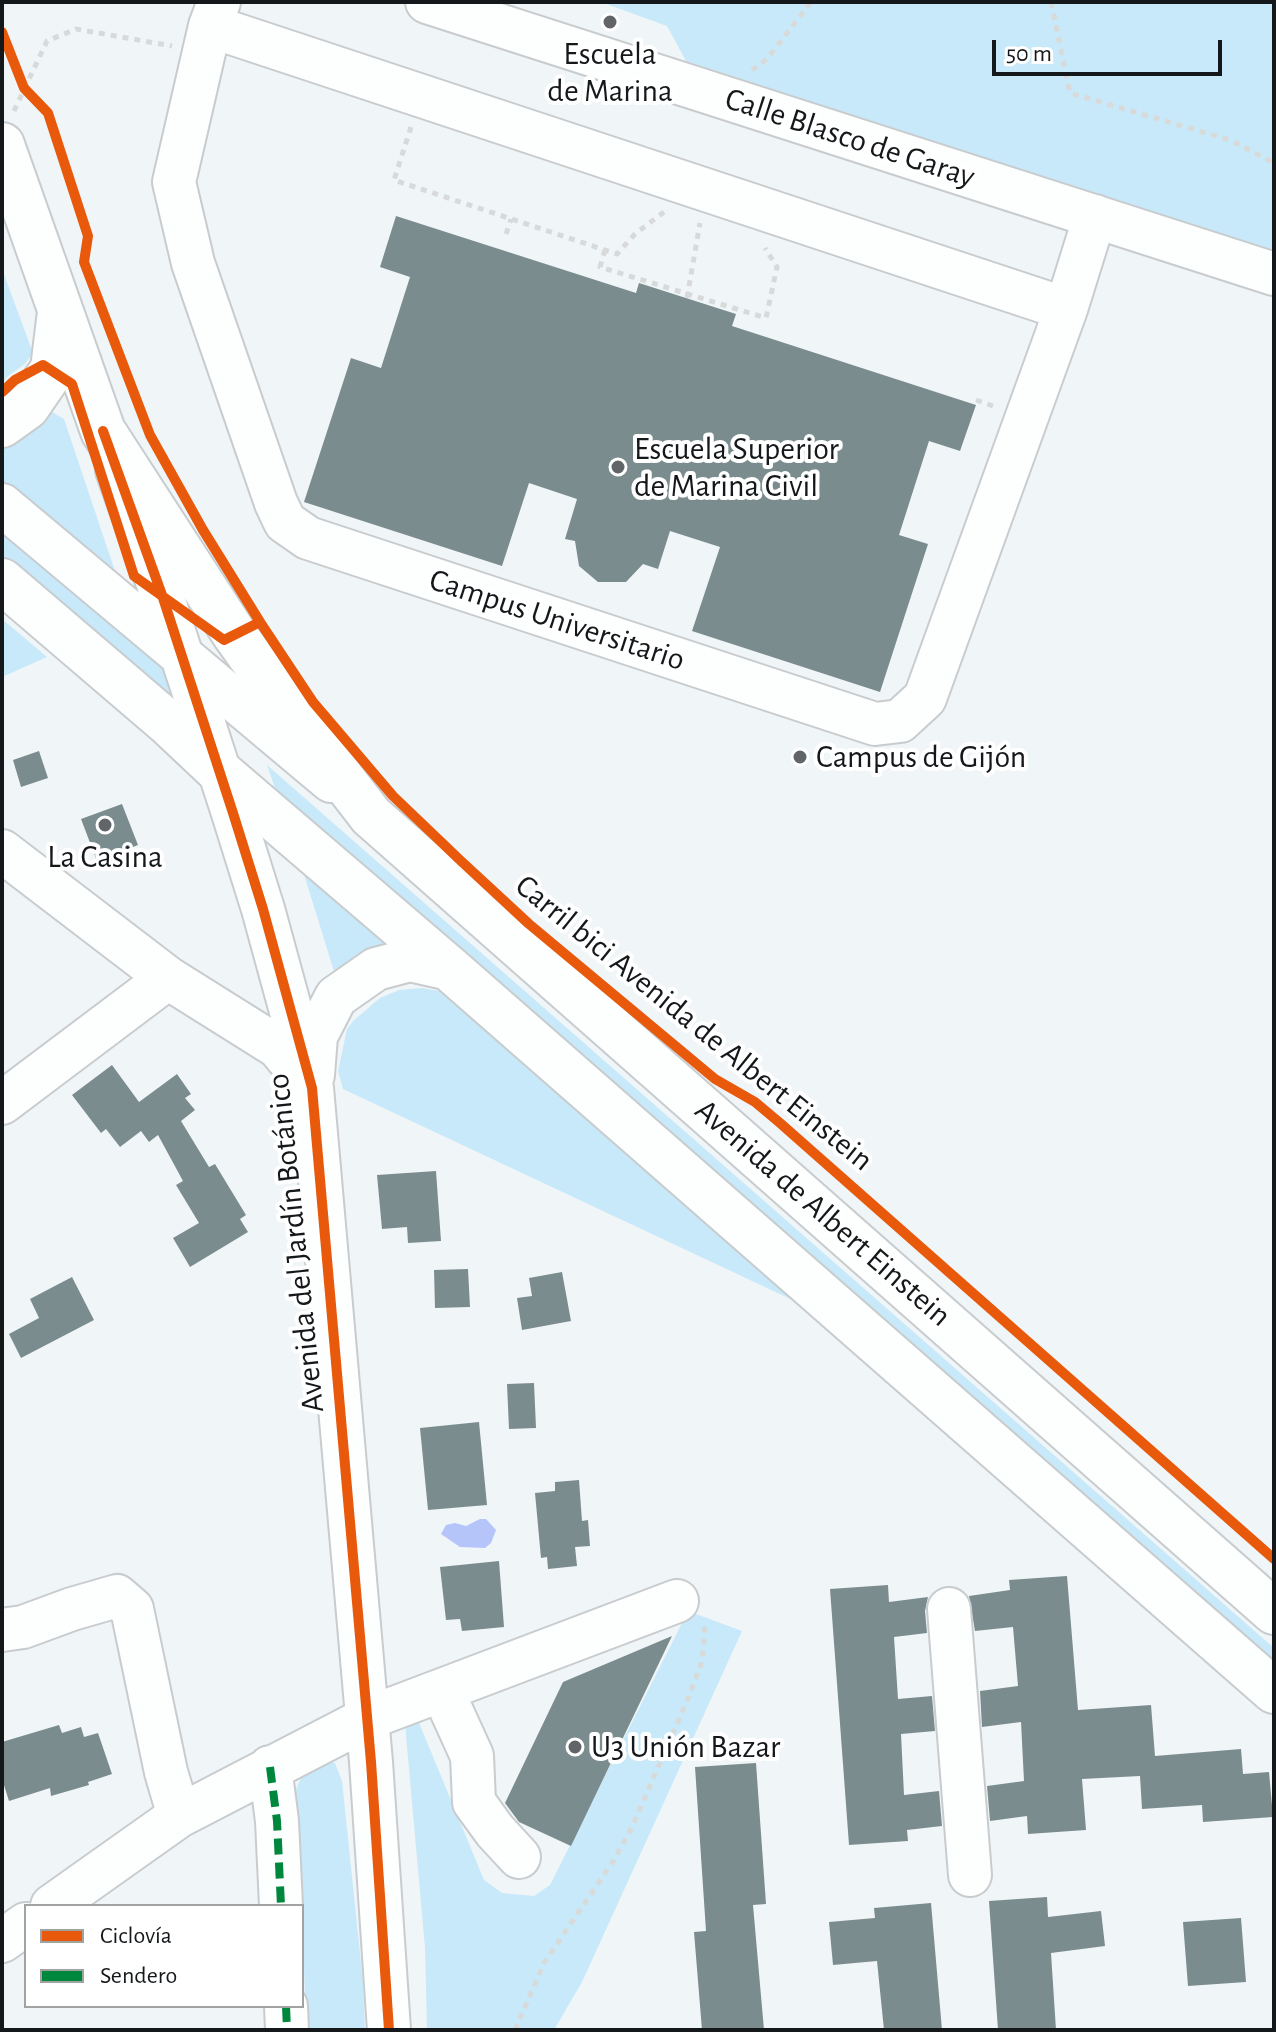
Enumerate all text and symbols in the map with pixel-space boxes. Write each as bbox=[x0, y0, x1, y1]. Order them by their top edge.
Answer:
marker: Escuela de Marina bbox=[601, 13, 619, 31]
scale bar bbox=[996, 24, 1226, 74]
place label: Escuela de Marina bbox=[547, 35, 673, 110]
text: 50 m bbox=[1006, 42, 1052, 66]
street label: Calle Blasco de Garay bbox=[720, 80, 980, 196]
place label: Escuela Superior de Marina Civil bbox=[634, 430, 839, 505]
marker: Escuela Superior de Marina Civil bbox=[609, 458, 627, 476]
street label: Campus Universitario bbox=[424, 561, 690, 679]
place label: Campus de Gijón bbox=[816, 738, 1026, 776]
marker: Campus de Gijón bbox=[791, 748, 809, 766]
marker: La Casina bbox=[96, 816, 114, 834]
place label: La Casina bbox=[47, 838, 163, 876]
street label: Carril bici Avenida de Albert Einstein bbox=[507, 867, 881, 1179]
street label: Avenida del Jardín Botánico bbox=[259, 1072, 333, 1414]
street label: Avenida de Albert Einstein bbox=[687, 1091, 959, 1335]
place label: U3 Unión Bazar bbox=[591, 1728, 780, 1766]
marker: U3 Unión Bazar bbox=[566, 1738, 584, 1756]
legend bbox=[24, 1904, 304, 2008]
text: Ciclovía bbox=[100, 1924, 172, 1948]
text: Sendero bbox=[100, 1964, 177, 1988]

